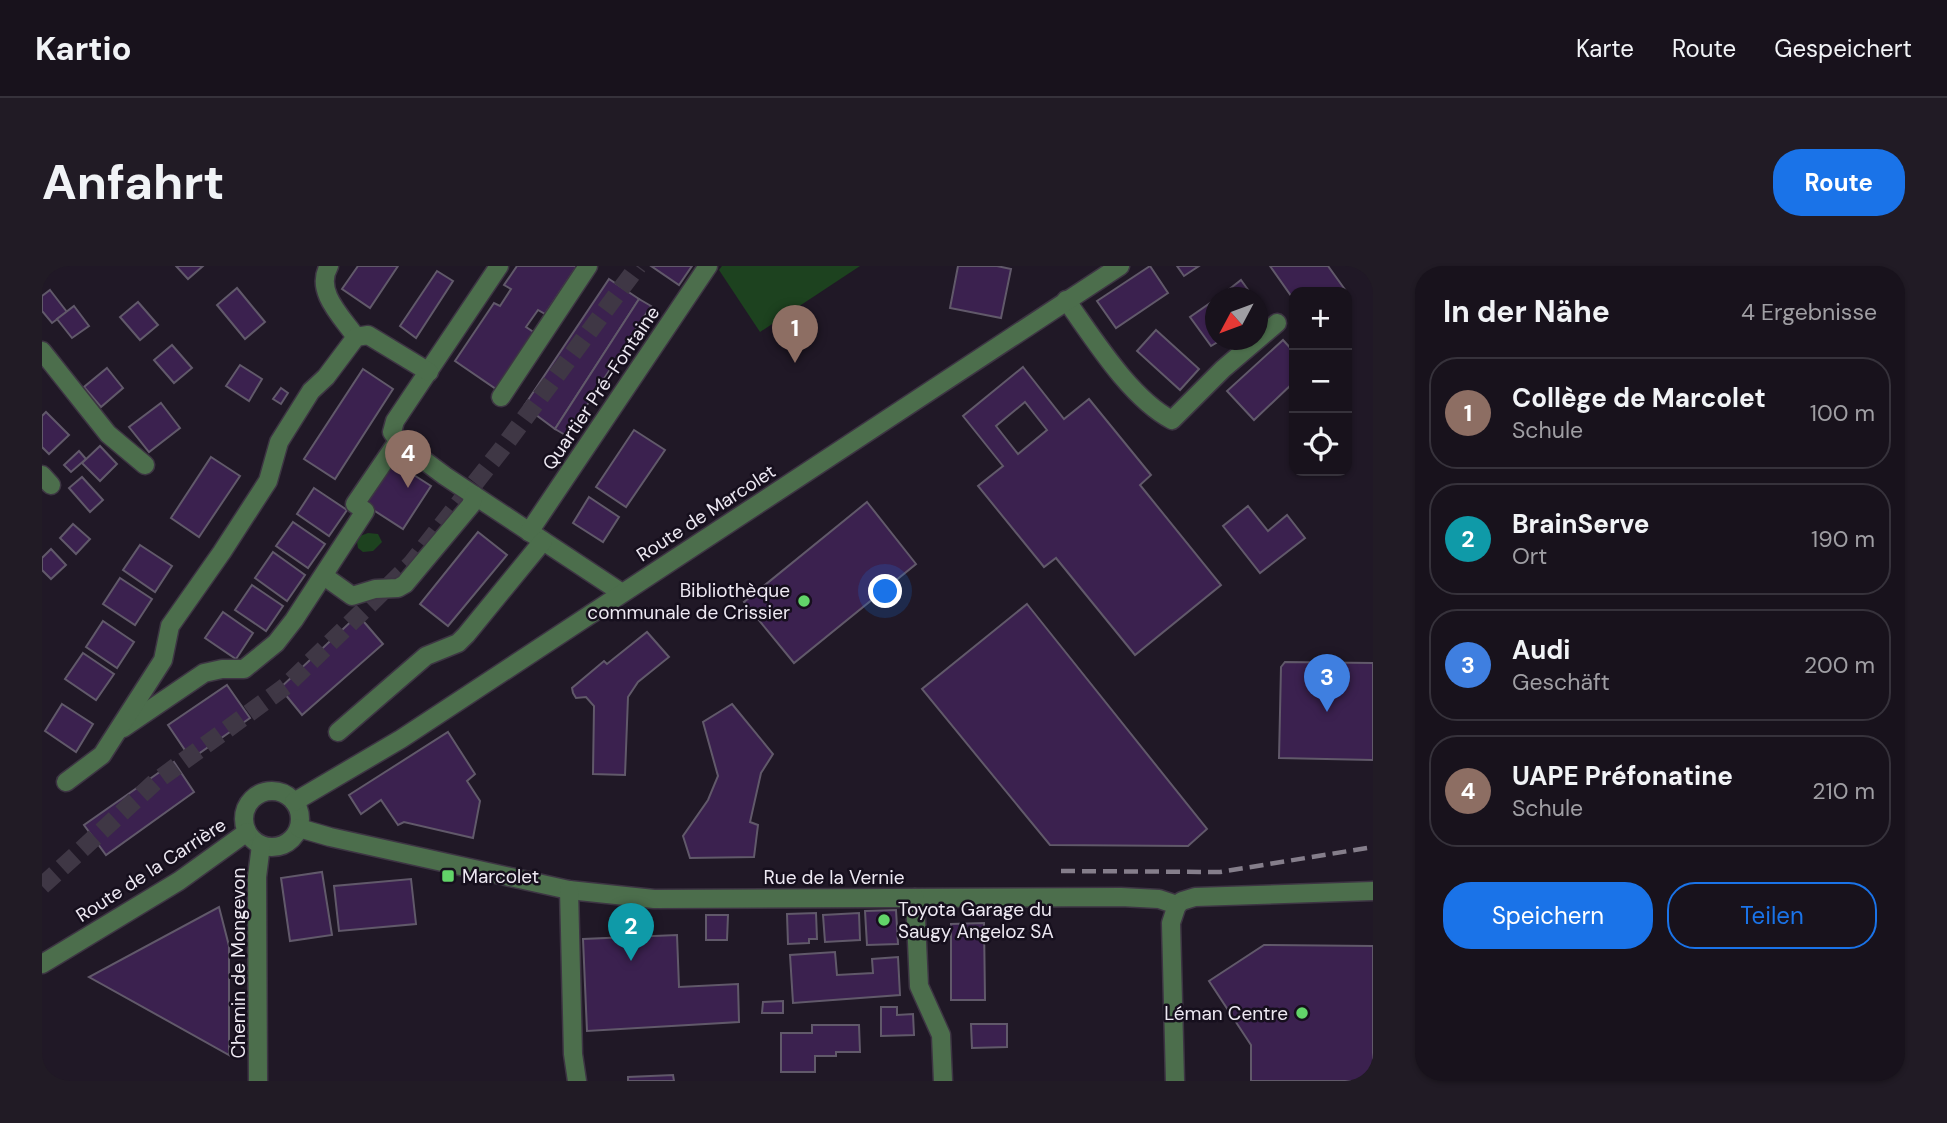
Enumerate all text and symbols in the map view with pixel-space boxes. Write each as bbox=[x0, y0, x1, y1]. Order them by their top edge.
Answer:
text: Kartio bbox=[35, 27, 132, 70]
text: Karte bbox=[1576, 33, 1634, 64]
text: Route bbox=[1672, 33, 1736, 64]
text: Gespeichert bbox=[1774, 33, 1912, 64]
button: Route bbox=[1773, 149, 1905, 216]
text: Anfahrt bbox=[42, 150, 224, 214]
north arrow bbox=[1205, 287, 1268, 350]
map controls bbox=[1289, 287, 1352, 476]
button: + bbox=[1289, 287, 1352, 350]
text: In der Nähe bbox=[1443, 292, 1610, 331]
text: 4 Ergebnisse bbox=[1741, 297, 1877, 327]
street label: Quartier Pré-Fontaine bbox=[537, 301, 665, 475]
pin: 1 bbox=[772, 305, 818, 363]
button: − bbox=[1289, 350, 1352, 413]
text: Collège de Marcolet bbox=[1512, 381, 1766, 415]
text: 1 bbox=[1464, 398, 1472, 428]
text: 100 m bbox=[1810, 398, 1875, 428]
button: locate bbox=[1289, 413, 1352, 476]
text: Schule bbox=[1512, 415, 1583, 445]
pin: 4 bbox=[385, 430, 431, 488]
street label: Route de Marcolet bbox=[632, 459, 780, 567]
text: BrainServe bbox=[1512, 507, 1649, 541]
text: 2 bbox=[1461, 524, 1475, 554]
text: 190 m bbox=[1811, 524, 1875, 554]
text: Ort bbox=[1512, 541, 1547, 571]
your location bbox=[868, 574, 902, 608]
place label: Bibliothèque communale de Crissier bbox=[587, 578, 790, 625]
marker: Bibliothèque communale de Crissier bbox=[796, 593, 812, 609]
text: Audi bbox=[1512, 633, 1570, 667]
text: 3 bbox=[1461, 650, 1475, 680]
text: 200 m bbox=[1804, 650, 1875, 680]
pin: 3 bbox=[1304, 654, 1350, 712]
text: Geschäft bbox=[1512, 667, 1610, 697]
text: UAPE Préfonatine bbox=[1512, 759, 1733, 793]
text: 4 bbox=[1461, 776, 1475, 806]
text: 210 m bbox=[1812, 776, 1875, 806]
text: Schule bbox=[1512, 793, 1583, 823]
street label: Route de la Carrière bbox=[71, 812, 231, 928]
place label: Marcolet bbox=[462, 864, 539, 889]
street label: Rue de la Vernie bbox=[764, 865, 904, 890]
street label: Chemin de Mongevon bbox=[226, 867, 251, 1059]
marker: Marcolet bbox=[440, 868, 456, 884]
button: Speichern bbox=[1443, 882, 1653, 949]
button: Teilen bbox=[1667, 882, 1877, 949]
place label: Toyota Garage du Saugy Angeloz SA bbox=[898, 897, 1054, 944]
pin: 2 bbox=[608, 903, 654, 961]
marker: Toyota Garage du Saugy Angeloz SA bbox=[876, 912, 892, 928]
place label: Léman Centre bbox=[1164, 1001, 1288, 1026]
marker: Léman Centre bbox=[1294, 1005, 1310, 1021]

